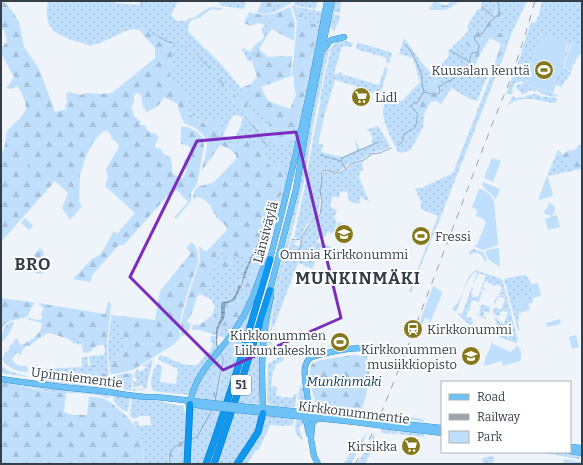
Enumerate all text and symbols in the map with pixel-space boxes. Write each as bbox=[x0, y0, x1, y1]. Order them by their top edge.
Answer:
sports icon: Kuusalan kenttä bbox=[533, 59, 555, 81]
place label: Kuusalan kenttä bbox=[432, 63, 530, 78]
supermarket icon: Lidl bbox=[350, 86, 372, 108]
place label: Lidl bbox=[375, 90, 398, 105]
street label: Länsiväylä bbox=[250, 200, 281, 264]
school or university icon: Omnia Kirkkonummi bbox=[333, 223, 355, 245]
sports icon: Fressi bbox=[410, 225, 432, 247]
place label: Fressi bbox=[435, 229, 471, 244]
place label: Omnia Kirkkonummi bbox=[280, 247, 408, 262]
district label: BRO bbox=[14, 254, 52, 275]
district label: MUNKINMÄKI bbox=[295, 268, 421, 289]
station icon: Kirkkonummi bbox=[402, 318, 424, 340]
place label: Kirkkonummi bbox=[427, 322, 512, 337]
place label: Kirkkonummen Liikuntakeskus bbox=[230, 328, 327, 358]
sports icon: Kirkkonummen Liikuntakeskus bbox=[329, 331, 351, 353]
place label: Kirkkonummen musiikkiopisto bbox=[361, 342, 458, 372]
school or university icon: Kirkkonummen musiikkiopisto bbox=[460, 345, 482, 367]
street label: Upinniementie bbox=[30, 364, 124, 391]
park label: Munkinmäki bbox=[306, 374, 382, 389]
road number: 51 bbox=[231, 375, 251, 395]
legend bbox=[441, 381, 571, 453]
text: Road bbox=[477, 390, 505, 404]
street label: Kirkkonummentie bbox=[297, 398, 410, 427]
text: Railway bbox=[477, 410, 521, 424]
text: Park bbox=[477, 430, 503, 444]
supermarket icon: Kirsikka bbox=[400, 435, 422, 457]
place label: Kirsikka bbox=[347, 439, 397, 454]

